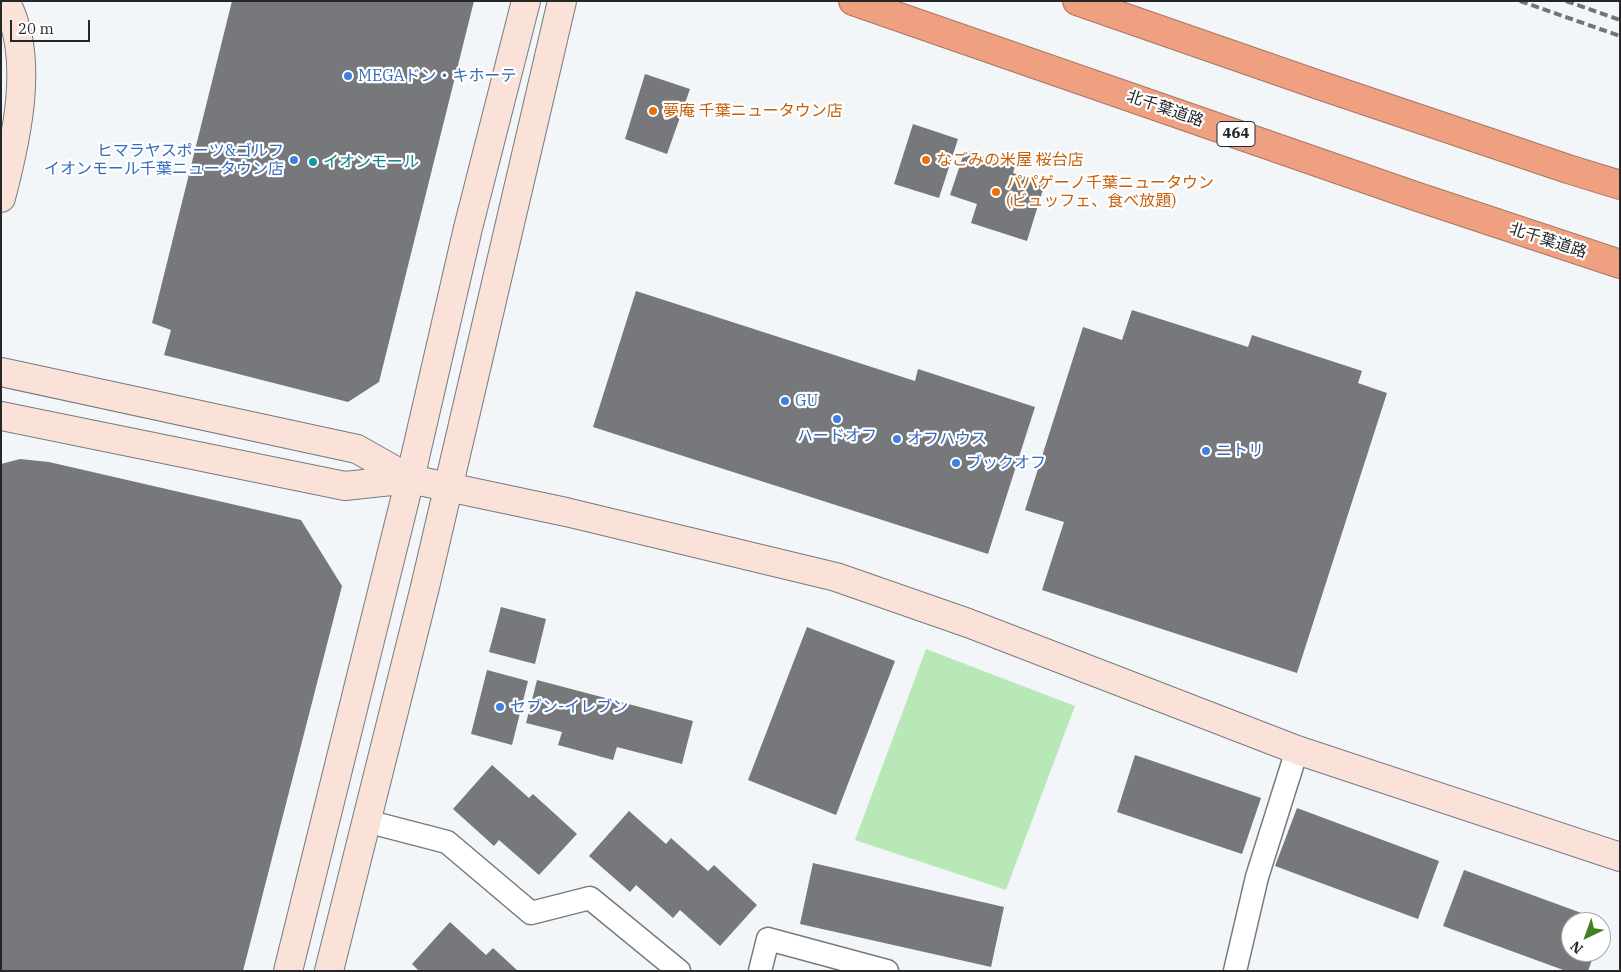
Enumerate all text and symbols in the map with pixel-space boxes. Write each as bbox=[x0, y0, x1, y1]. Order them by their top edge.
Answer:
scale bar bbox=[12, 10, 92, 42]
text: 20 m bbox=[18, 19, 54, 38]
place label: MEGAドン・キホーテ bbox=[358, 66, 517, 86]
marker: MEGAドン・キホーテ bbox=[342, 70, 354, 82]
street label: 北千葉道路 bbox=[1124, 87, 1206, 131]
place label: 夢庵 千葉ニュータウン店 bbox=[663, 101, 843, 121]
marker: 夢庵 千葉ニュータウン店 bbox=[647, 105, 659, 117]
road number: 464 bbox=[1217, 122, 1255, 146]
place label: ヒマラヤスポーツ&ゴルフ イオンモール千葉ニュータウン店 bbox=[44, 141, 284, 179]
place label: なごみの米屋 桜台店 bbox=[936, 150, 1084, 170]
place label: イオンモール bbox=[323, 152, 419, 172]
marker: ヒマラヤスポーツ&ゴルフ イオンモール千葉ニュータウン店 bbox=[288, 154, 300, 166]
marker: なごみの米屋 桜台店 bbox=[920, 154, 932, 166]
marker: イオンモール bbox=[307, 156, 319, 168]
place label: パパゲーノ千葉ニュータウン (ビュッフェ、食べ放題) bbox=[1006, 173, 1214, 211]
marker: パパゲーノ千葉ニュータウン (ビュッフェ、食べ放題) bbox=[990, 186, 1002, 198]
street label: 北千葉道路 bbox=[1507, 220, 1589, 262]
place label: GU bbox=[795, 391, 818, 411]
marker: GU bbox=[779, 395, 791, 407]
marker: ハードオフ bbox=[831, 413, 843, 425]
place label: ハードオフ bbox=[797, 426, 877, 446]
place label: オフハウス bbox=[907, 429, 987, 449]
marker: オフハウス bbox=[891, 433, 903, 445]
place label: ニトリ bbox=[1216, 441, 1264, 461]
marker: ニトリ bbox=[1200, 445, 1212, 457]
place label: ブックオフ bbox=[966, 453, 1046, 473]
marker: ブックオフ bbox=[950, 457, 962, 469]
place label: セブン-イレブン bbox=[510, 697, 628, 717]
marker: セブン-イレブン bbox=[494, 701, 506, 713]
north arrow bbox=[1561, 912, 1611, 962]
text: N bbox=[1566, 937, 1587, 958]

